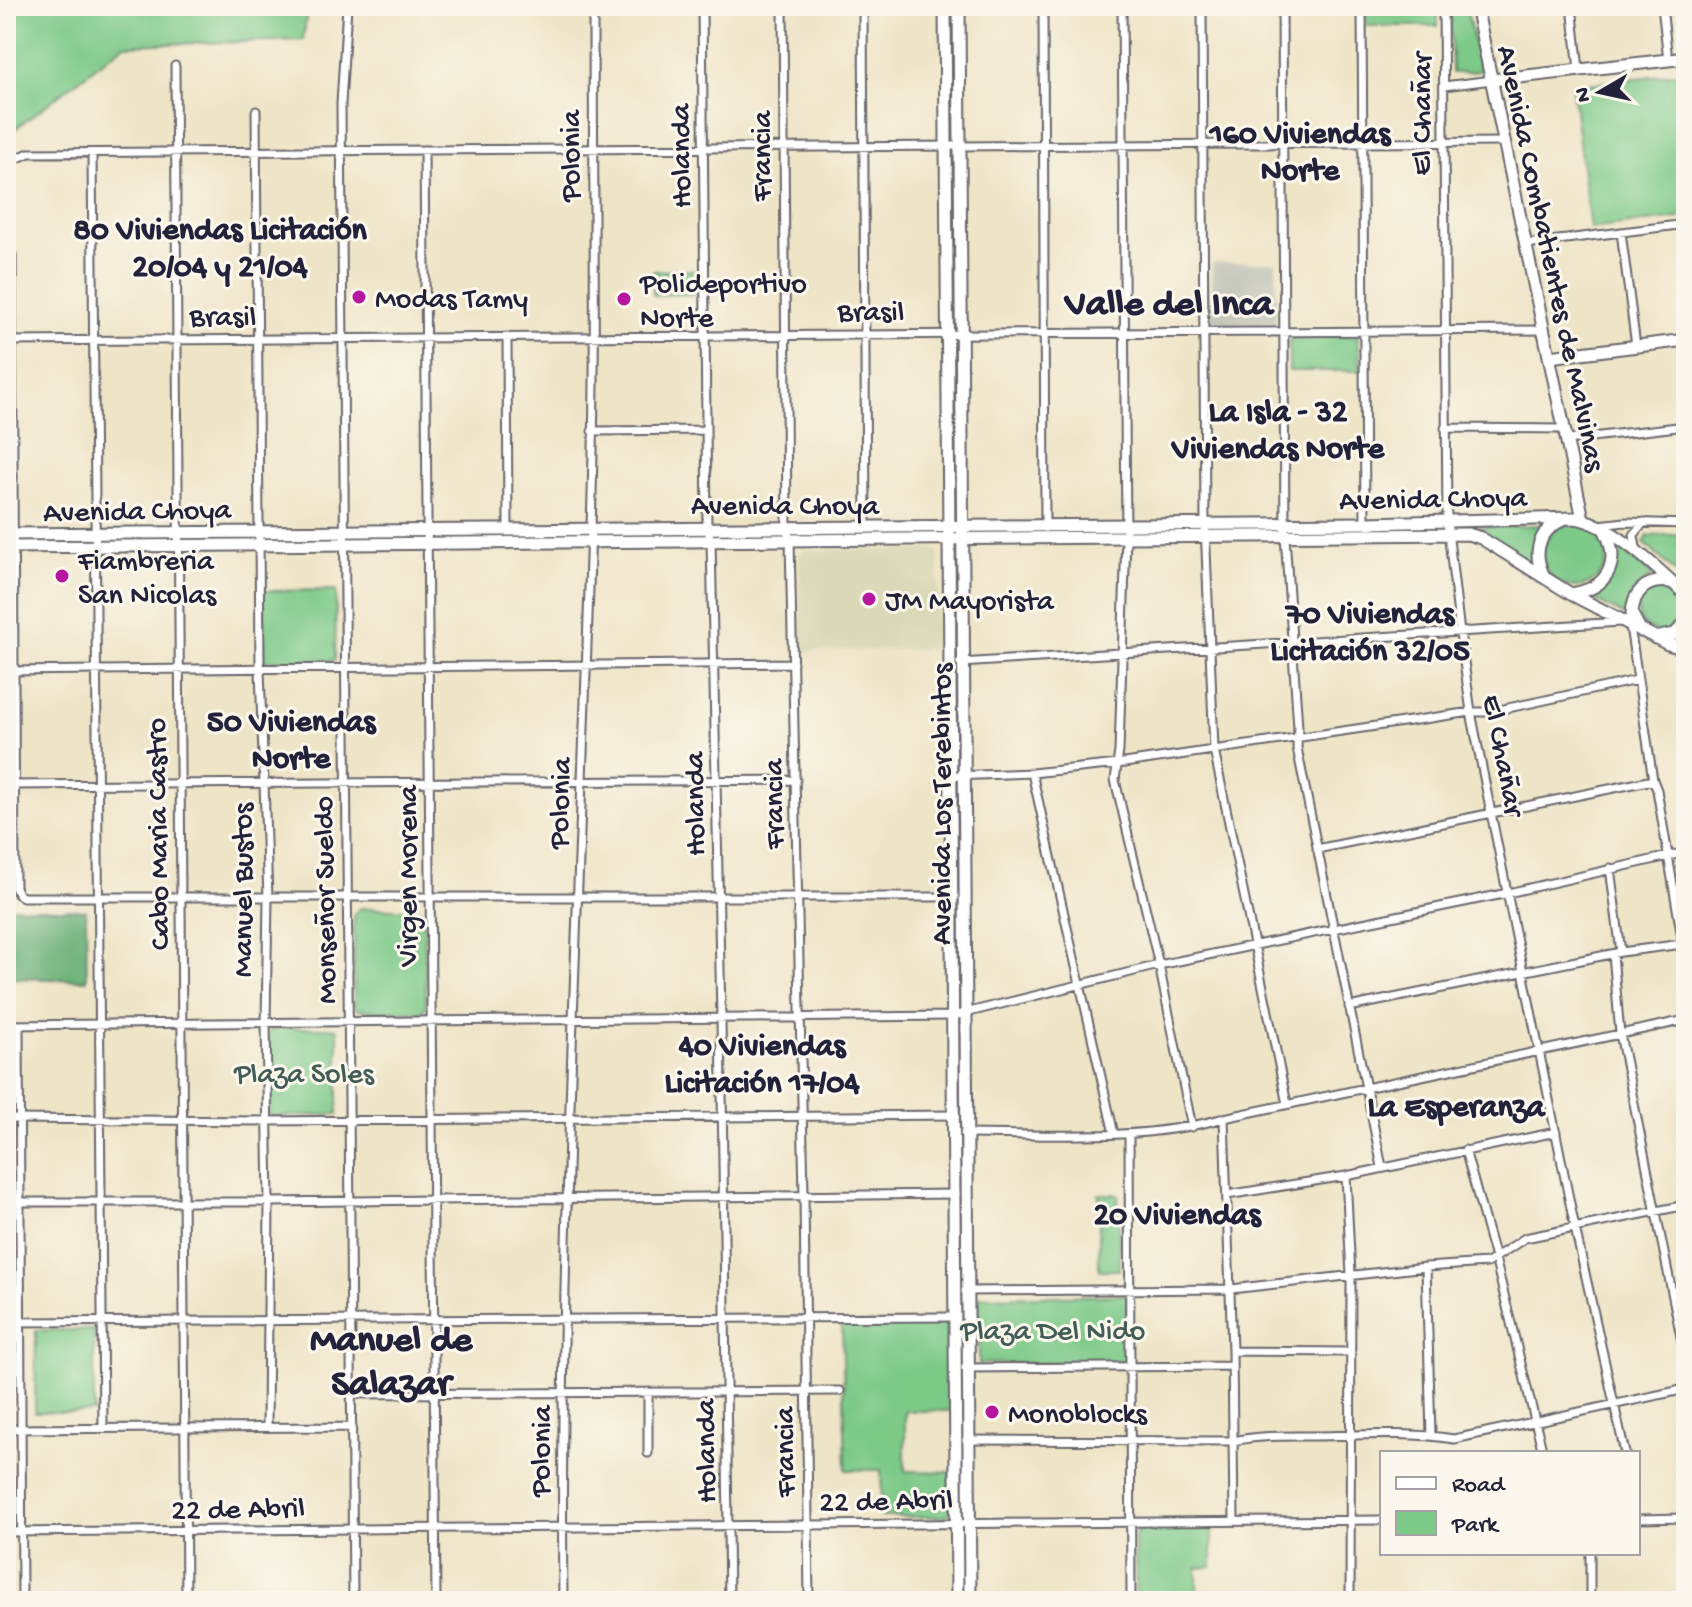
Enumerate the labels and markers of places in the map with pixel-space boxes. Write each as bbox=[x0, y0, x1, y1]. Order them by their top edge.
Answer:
place label: Polideportivo Norte bbox=[639, 269, 807, 338]
place label: Modas Tamy bbox=[375, 284, 528, 319]
marker: Modas Tamy bbox=[350, 288, 368, 306]
marker: Polideportivo Norte bbox=[615, 290, 633, 308]
place label: Fiambreria San Nicolas bbox=[77, 546, 217, 615]
marker: Fiambreria San Nicolas bbox=[53, 567, 71, 585]
place label: JM Mayorista bbox=[885, 586, 1055, 621]
marker: JM Mayorista bbox=[860, 590, 878, 608]
place label: Monoblocks bbox=[1008, 1399, 1148, 1434]
marker: Monoblocks bbox=[983, 1403, 1001, 1421]

